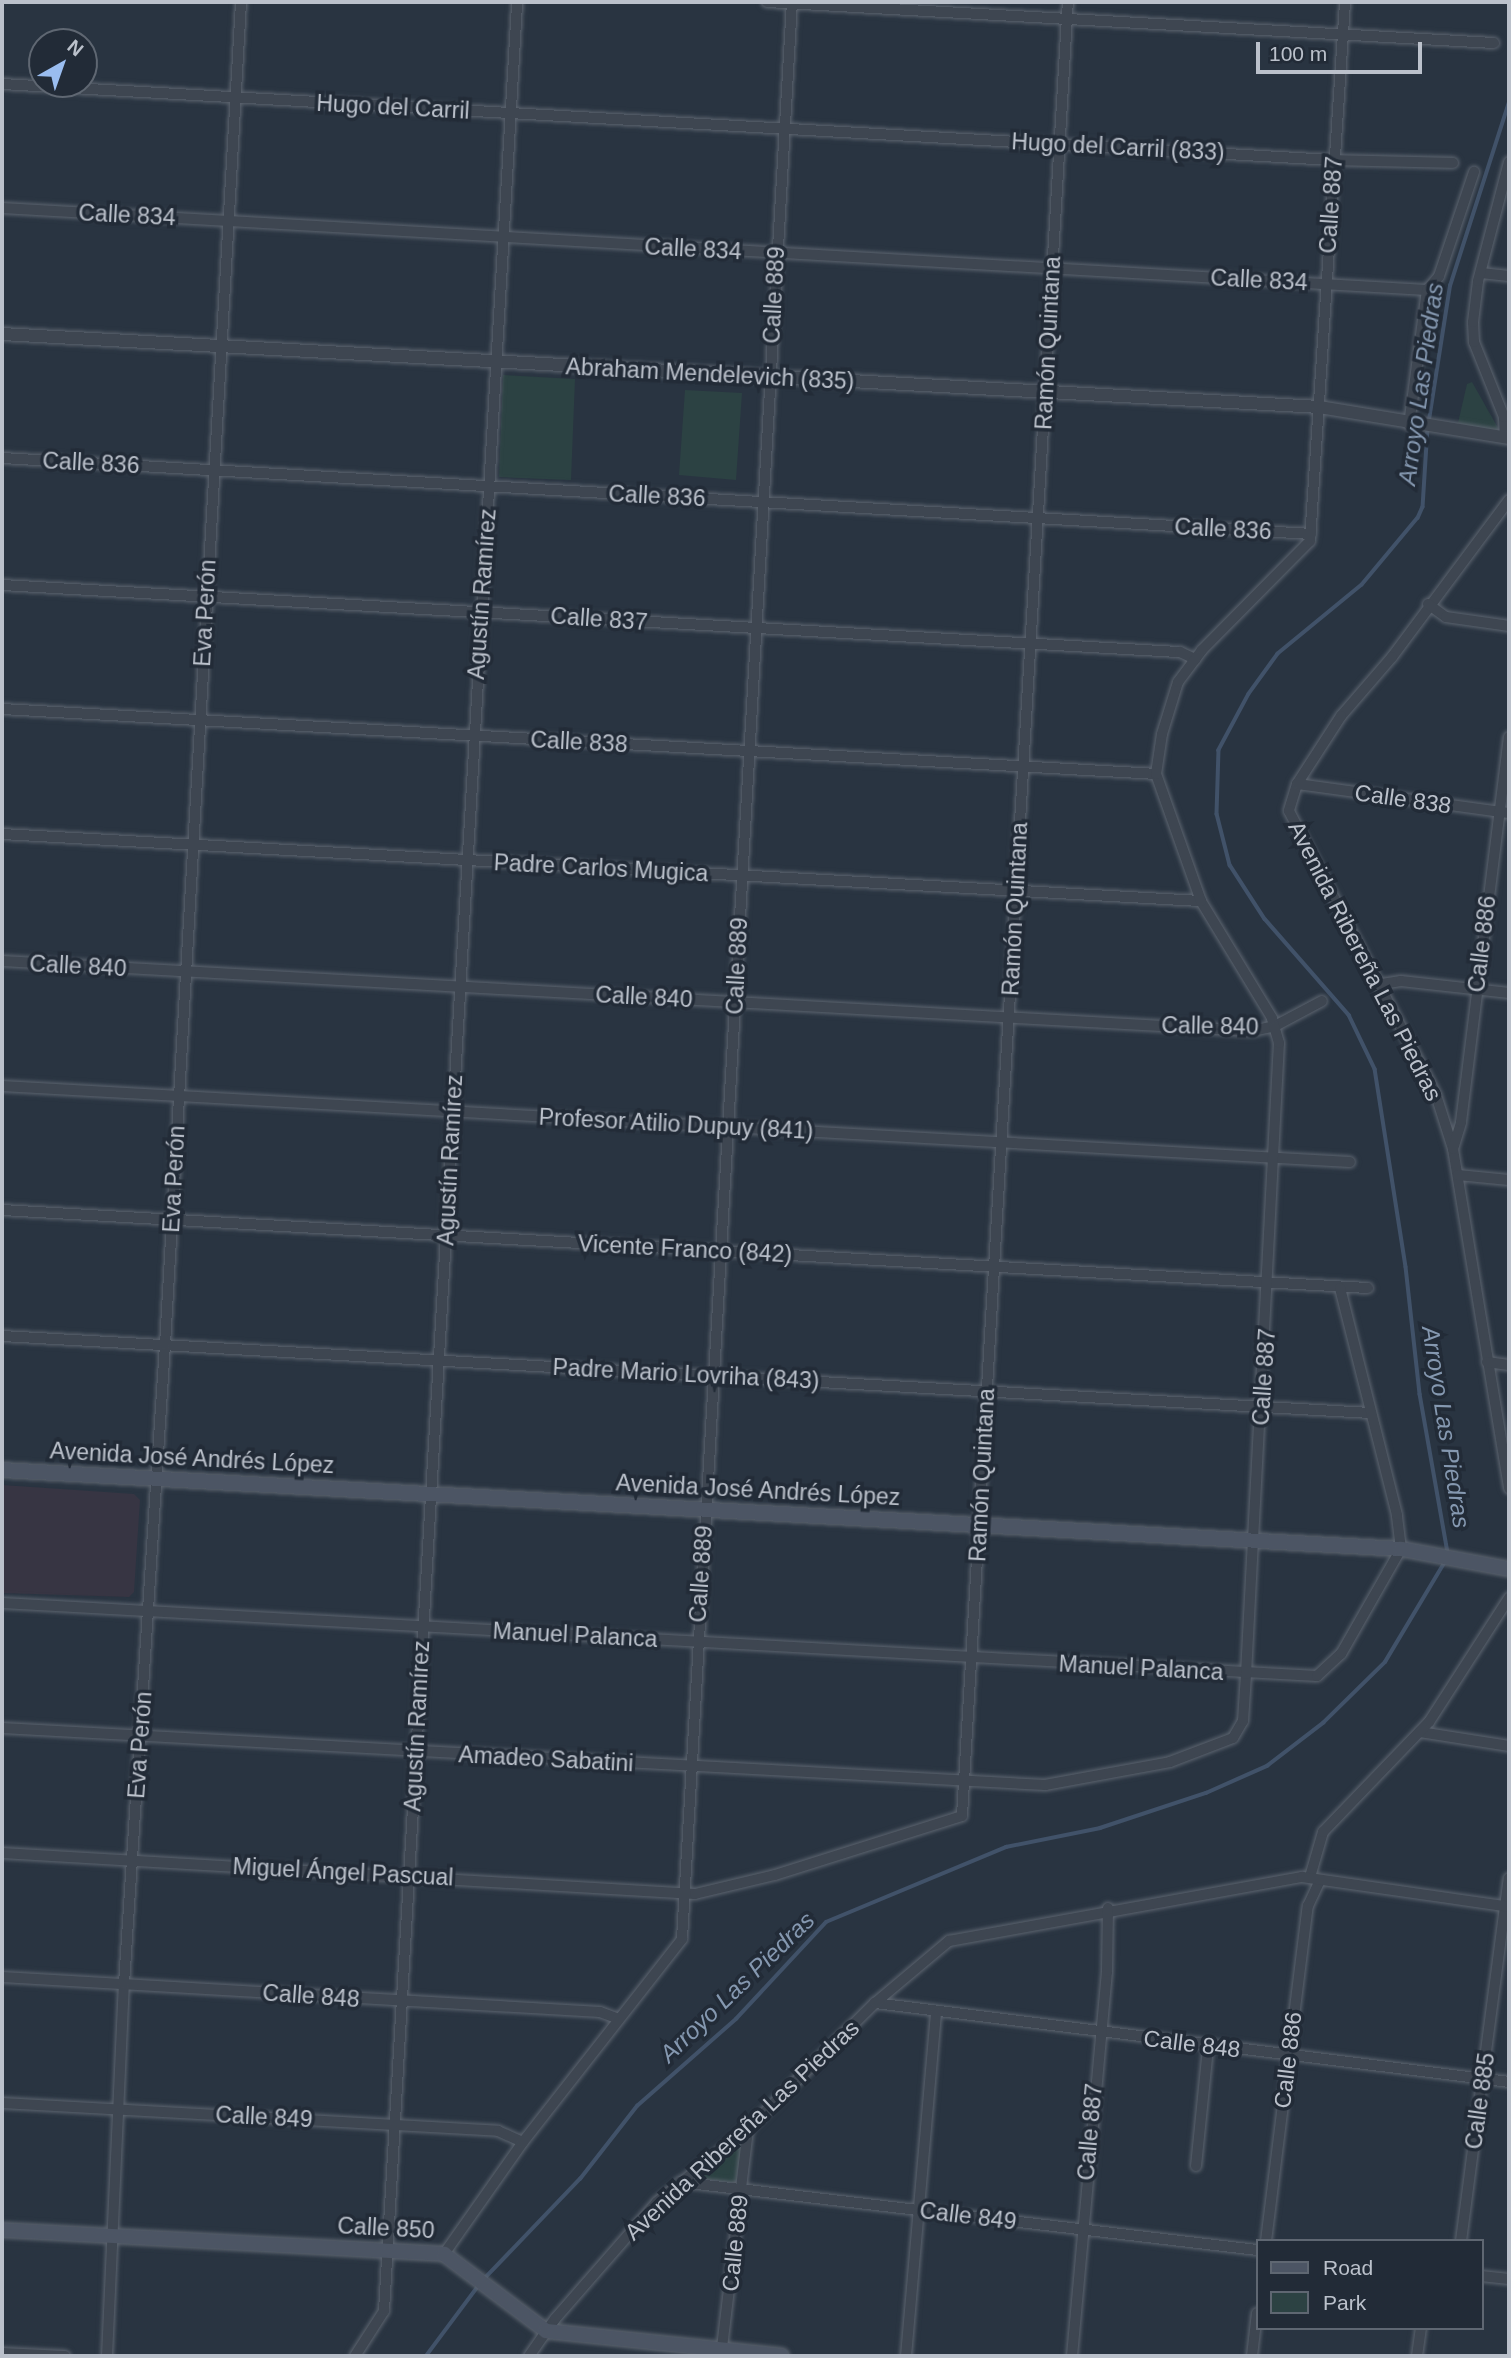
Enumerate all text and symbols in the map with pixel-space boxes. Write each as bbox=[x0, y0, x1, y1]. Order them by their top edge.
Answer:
north arrow bbox=[28, 28, 98, 98]
scale bar bbox=[1259, 28, 1425, 72]
text: N bbox=[64, 36, 88, 61]
text: 100 m bbox=[1269, 42, 1327, 65]
street label: Hugo del Carril bbox=[316, 89, 470, 125]
street label: Hugo del Carril (833) bbox=[1011, 128, 1225, 166]
street label: Calle 887 bbox=[1314, 156, 1348, 254]
street label: Calle 834 bbox=[78, 199, 176, 231]
street label: Calle 834 bbox=[644, 233, 742, 265]
street label: Calle 889 bbox=[758, 246, 790, 344]
street label: Ramón Quintana bbox=[1030, 255, 1066, 431]
street label: Calle 834 bbox=[1210, 264, 1308, 296]
water label: Arroyo Las Piedras bbox=[1393, 281, 1449, 487]
street label: Abraham Mendelevich (835) bbox=[565, 353, 855, 395]
street label: Calle 836 bbox=[42, 447, 140, 479]
street label: Calle 836 bbox=[608, 480, 706, 512]
street label: Agustín Ramírez bbox=[462, 508, 502, 680]
street label: Calle 836 bbox=[1174, 513, 1272, 545]
street label: Eva Perón bbox=[188, 559, 222, 667]
street label: Calle 837 bbox=[550, 602, 648, 636]
street label: Calle 838 bbox=[530, 726, 628, 758]
street label: Calle 838 bbox=[1353, 779, 1453, 819]
street label: Avenida Ribereña Las Piedras bbox=[1282, 817, 1448, 1105]
street label: Ramón Quintana bbox=[997, 821, 1033, 997]
street label: Padre Carlos Mugica bbox=[493, 849, 709, 887]
street label: Calle 886 bbox=[1462, 894, 1502, 994]
street label: Calle 889 bbox=[721, 917, 753, 1015]
street label: Calle 840 bbox=[29, 950, 127, 982]
street label: Calle 840 bbox=[595, 981, 693, 1013]
street label: Calle 840 bbox=[1161, 1011, 1259, 1041]
street label: Agustín Ramírez bbox=[432, 1074, 468, 1246]
street label: Profesor Atilio Dupuy (841) bbox=[537, 1103, 815, 1145]
street label: Eva Perón bbox=[157, 1125, 191, 1233]
street label: Vicente Franco (842) bbox=[577, 1230, 793, 1268]
water label: Arroyo Las Piedras bbox=[1416, 1324, 1476, 1530]
street label: Calle 887 bbox=[1247, 1328, 1281, 1426]
street label: Padre Mario Lovriha (843) bbox=[552, 1353, 820, 1395]
street label: Ramón Quintana bbox=[964, 1387, 1000, 1563]
street label: Avenida José Andrés López bbox=[48, 1437, 336, 1479]
street label: Avenida José Andrés López bbox=[614, 1469, 902, 1511]
street label: Calle 889 bbox=[684, 1525, 718, 1623]
street label: Manuel Palanca bbox=[492, 1617, 658, 1653]
street label: Agustín Ramírez bbox=[399, 1640, 435, 1812]
street label: Manuel Palanca bbox=[1058, 1650, 1224, 1686]
street label: Eva Perón bbox=[122, 1690, 158, 1800]
street label: Amadeo Sabatini bbox=[458, 1741, 634, 1777]
street label: Miguel Ángel Pascual bbox=[232, 1852, 454, 1892]
water label: Arroyo Las Piedras bbox=[654, 1906, 820, 2068]
street label: Calle 848 bbox=[262, 1979, 360, 2013]
street label: Calle 886 bbox=[1268, 2010, 1308, 2110]
street label: Avenida Ribereña Las Piedras bbox=[619, 2014, 865, 2246]
street label: Calle 848 bbox=[1142, 2024, 1242, 2064]
street label: Calle 885 bbox=[1460, 2051, 1500, 2151]
street label: Calle 887 bbox=[1072, 2082, 1108, 2182]
street label: Calle 849 bbox=[215, 2101, 313, 2133]
street label: Calle 889 bbox=[716, 2193, 754, 2293]
street label: Calle 849 bbox=[918, 2196, 1018, 2236]
street label: Calle 850 bbox=[337, 2212, 435, 2244]
legend bbox=[1256, 2239, 1483, 2330]
text: Road bbox=[1323, 2256, 1373, 2279]
text: Park bbox=[1323, 2291, 1366, 2314]

